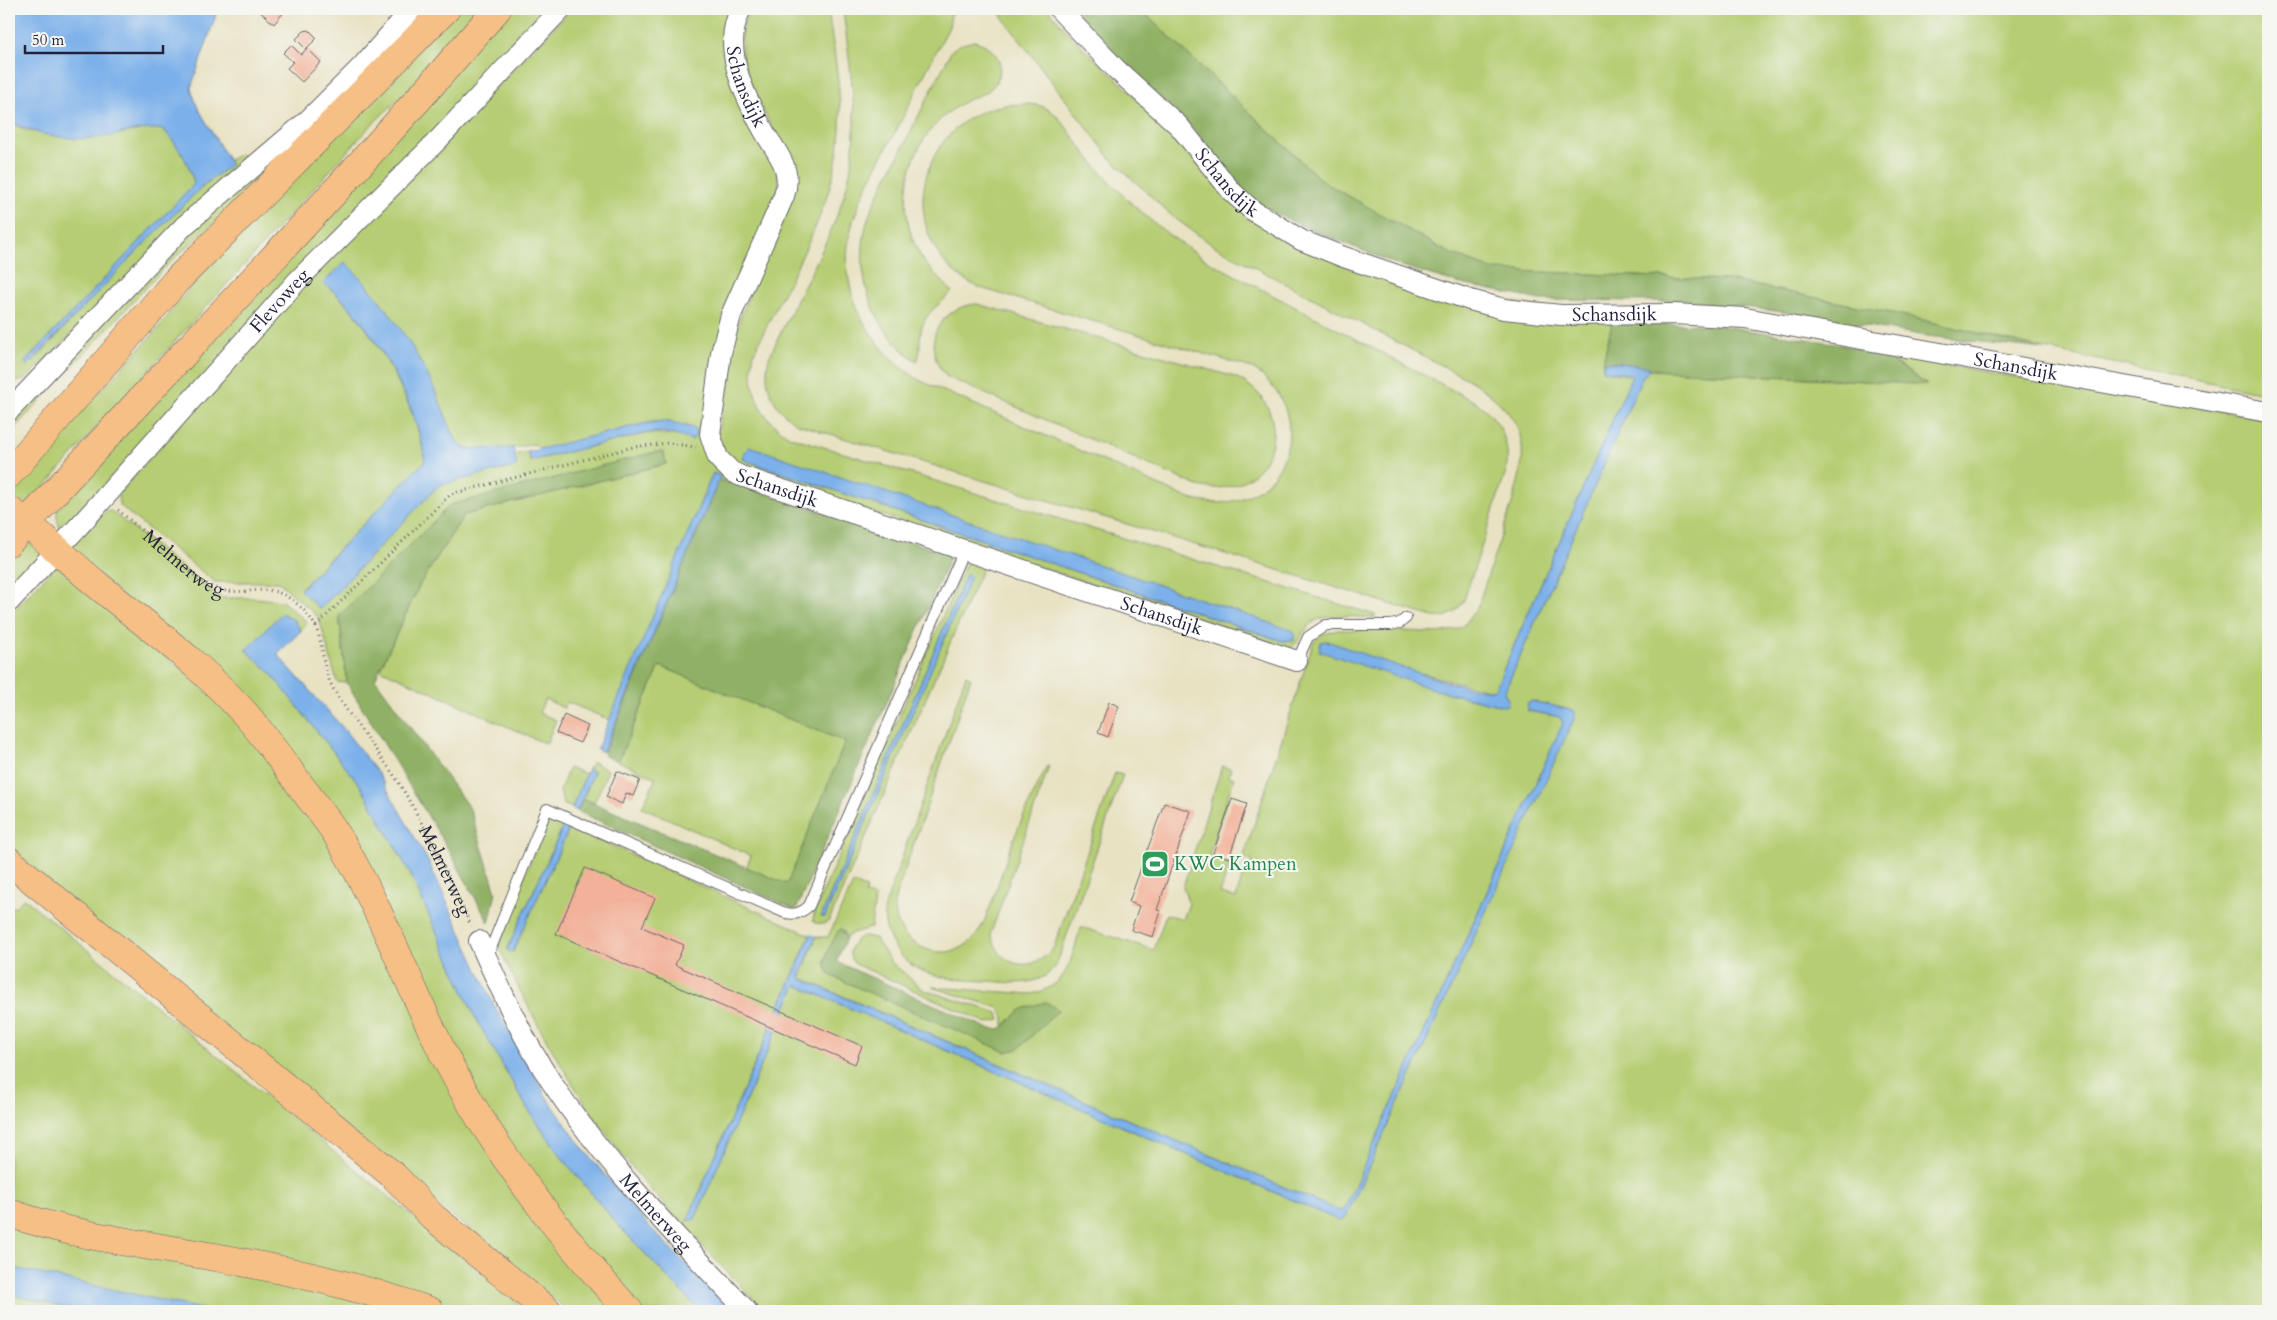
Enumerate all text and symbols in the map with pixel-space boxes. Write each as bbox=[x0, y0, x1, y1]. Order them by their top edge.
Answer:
scale bar bbox=[25, 22, 162, 54]
text: 50 m bbox=[32, 30, 64, 50]
street label: Schansdijk bbox=[720, 45, 773, 133]
street label: Schansdijk bbox=[1189, 143, 1264, 224]
street label: Flevoweg bbox=[244, 262, 316, 339]
street label: Schansdijk bbox=[1572, 301, 1658, 328]
street label: Schansdijk bbox=[1972, 346, 2061, 387]
street label: Schansdijk bbox=[733, 462, 823, 514]
street label: Melmerweg bbox=[137, 524, 228, 603]
street label: Schansdijk bbox=[1117, 590, 1207, 642]
street label: Melmerweg bbox=[412, 821, 478, 920]
sports icon: KWC Kampen bbox=[1140, 849, 1170, 879]
place label: KWC Kampen bbox=[1174, 851, 1297, 877]
street label: Melmerweg bbox=[613, 1168, 698, 1258]

